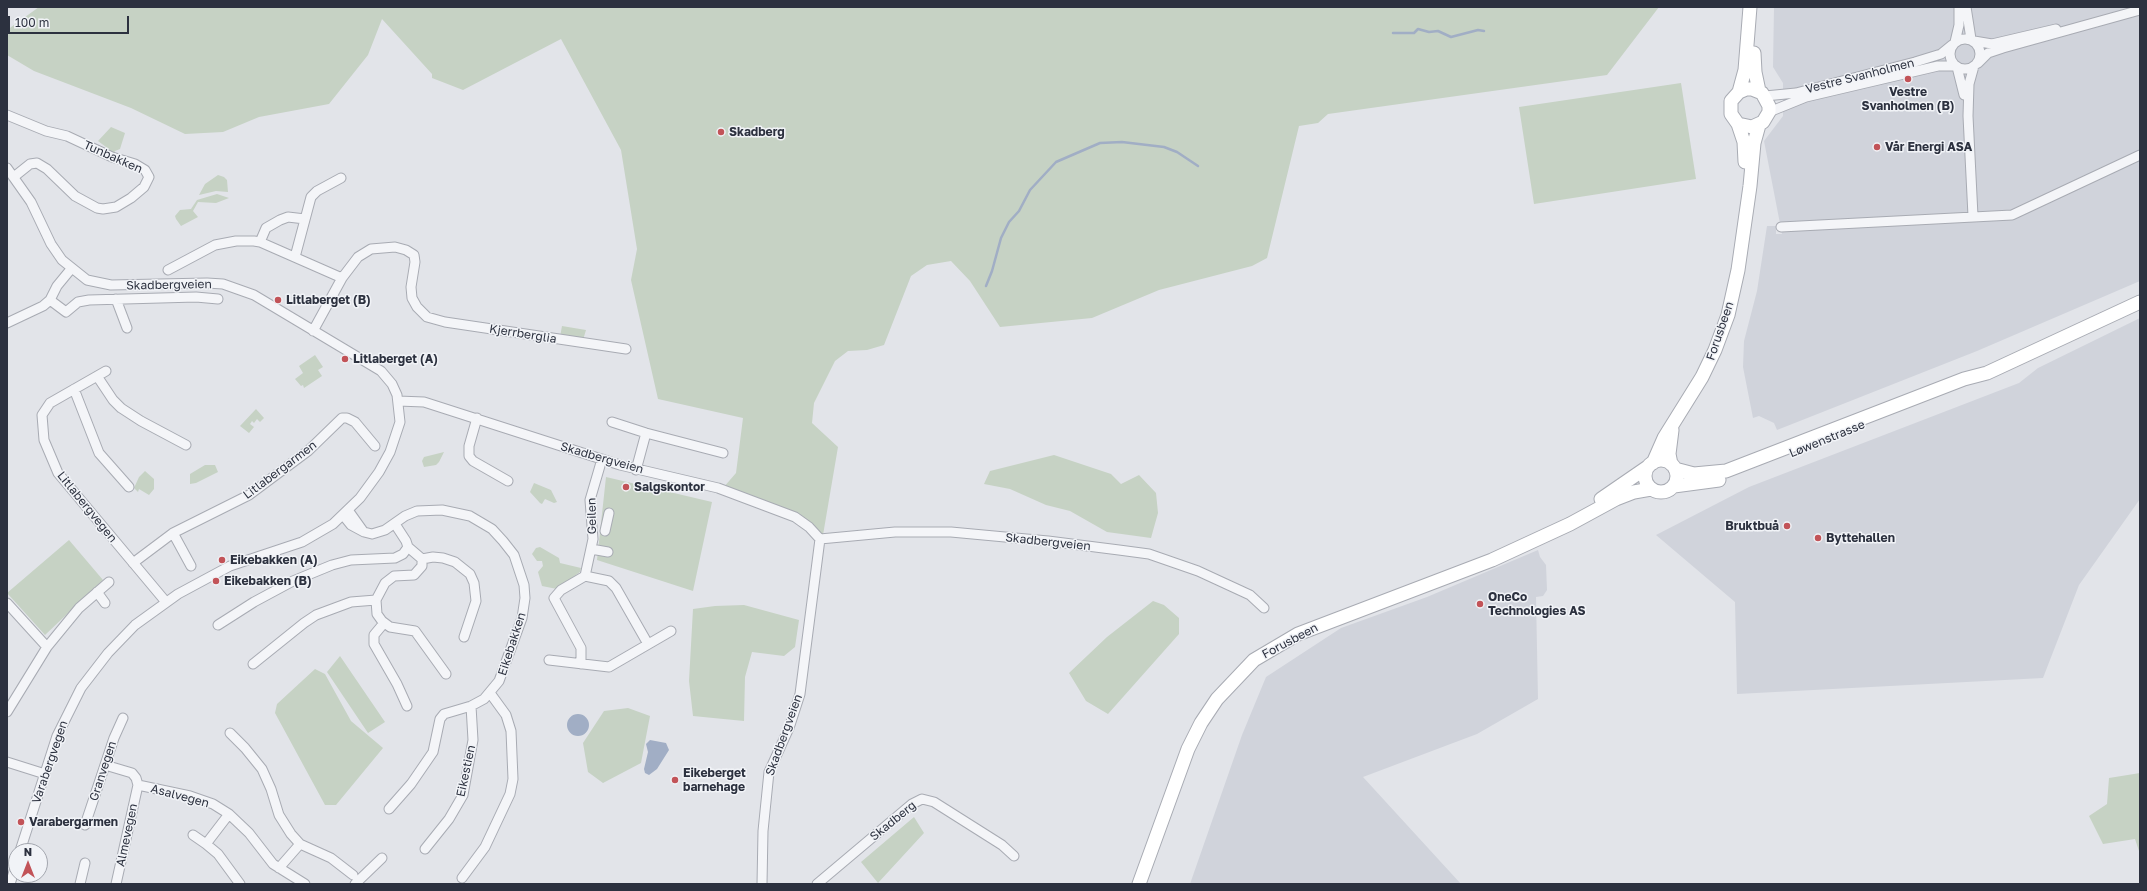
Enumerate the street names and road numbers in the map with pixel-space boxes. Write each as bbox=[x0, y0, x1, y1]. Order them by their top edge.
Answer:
street label: Vestre Svanholmen bbox=[1804, 56, 1916, 96]
street label: Tunbakken bbox=[81, 138, 145, 176]
street label: Skadbergveien bbox=[126, 277, 212, 293]
street label: Forusbeen bbox=[1703, 300, 1737, 362]
street label: Kjerrberglia bbox=[488, 322, 558, 346]
street label: Løwenstrasse bbox=[1787, 417, 1867, 461]
street label: Litlabergarmen bbox=[240, 438, 320, 502]
street label: Skadbergveien bbox=[559, 439, 645, 477]
street label: Litlabergvegen bbox=[54, 469, 120, 545]
street label: Geilen bbox=[584, 498, 600, 534]
street label: Skadbergveien bbox=[1005, 530, 1091, 554]
street label: Eikebakken bbox=[495, 610, 529, 678]
street label: Forusbeen bbox=[1260, 620, 1320, 662]
street label: Skadbergveien bbox=[763, 692, 805, 778]
street label: Varabergvegen bbox=[29, 719, 71, 805]
street label: Granvegen bbox=[87, 739, 119, 803]
street label: Eikestien bbox=[453, 744, 479, 798]
street label: Asalvegen bbox=[149, 781, 211, 811]
street label: Skadberg bbox=[867, 798, 919, 844]
street label: Almevegen bbox=[113, 802, 141, 868]

